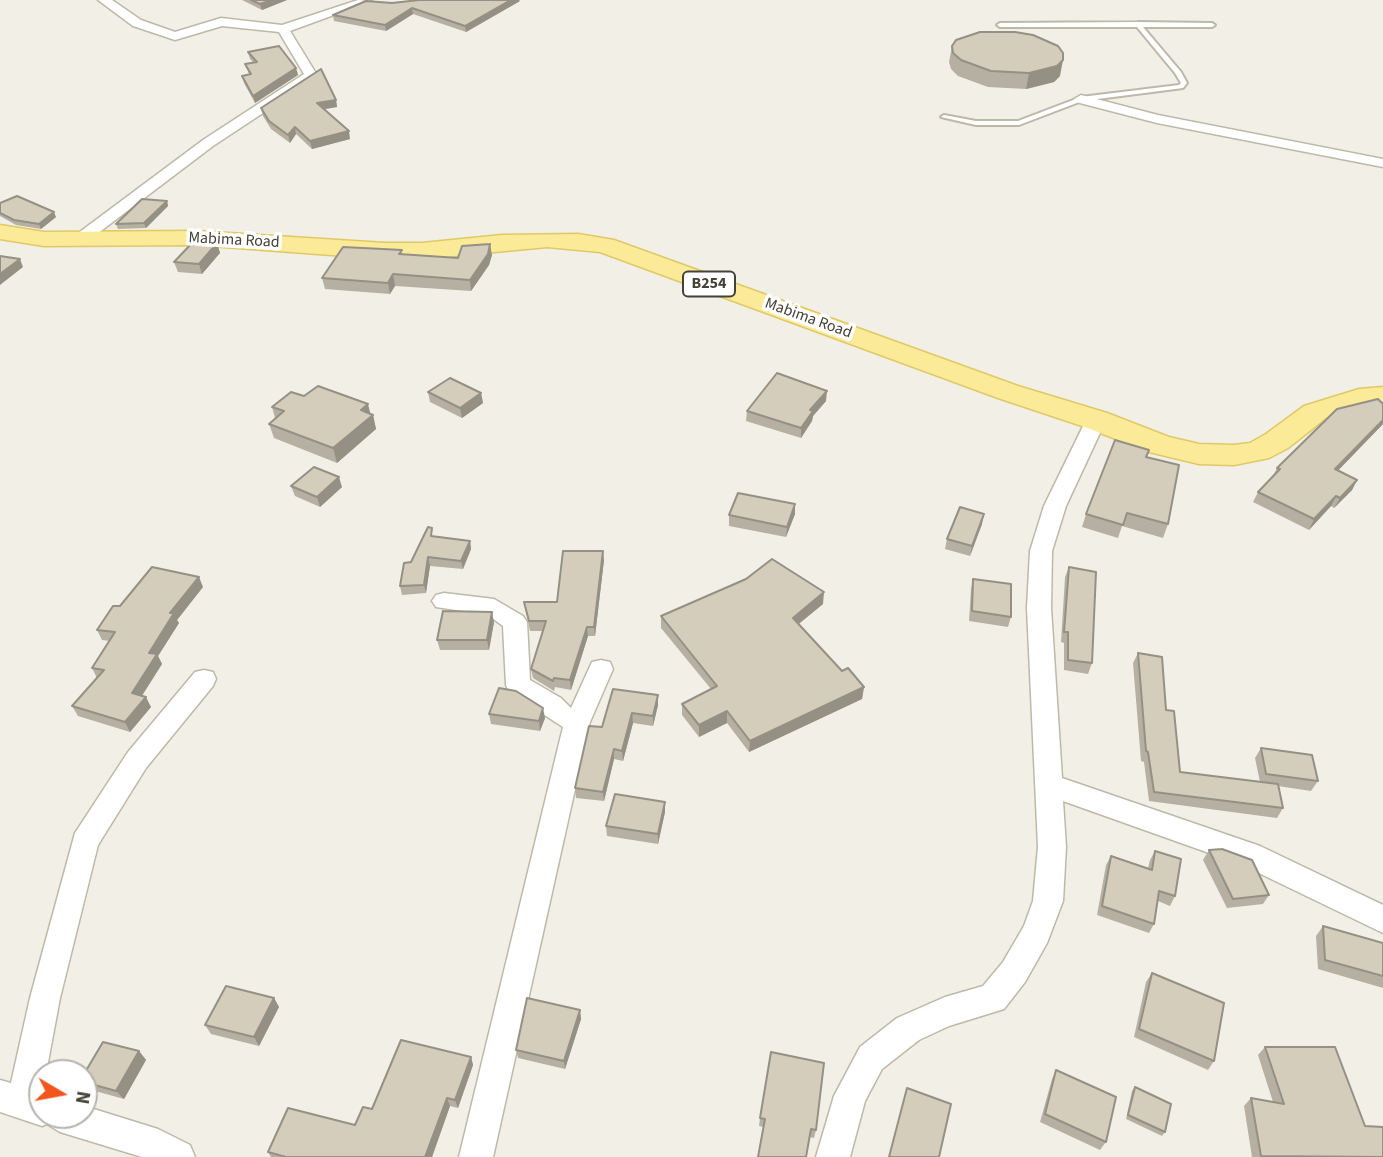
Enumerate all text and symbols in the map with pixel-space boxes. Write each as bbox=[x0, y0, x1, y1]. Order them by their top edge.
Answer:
street label: Mabima Road bbox=[188, 229, 280, 253]
road number: B254 bbox=[683, 272, 735, 296]
street label: Mabima Road bbox=[762, 294, 854, 344]
north arrow bbox=[28, 1059, 98, 1129]
text: N bbox=[68, 1089, 97, 1106]

